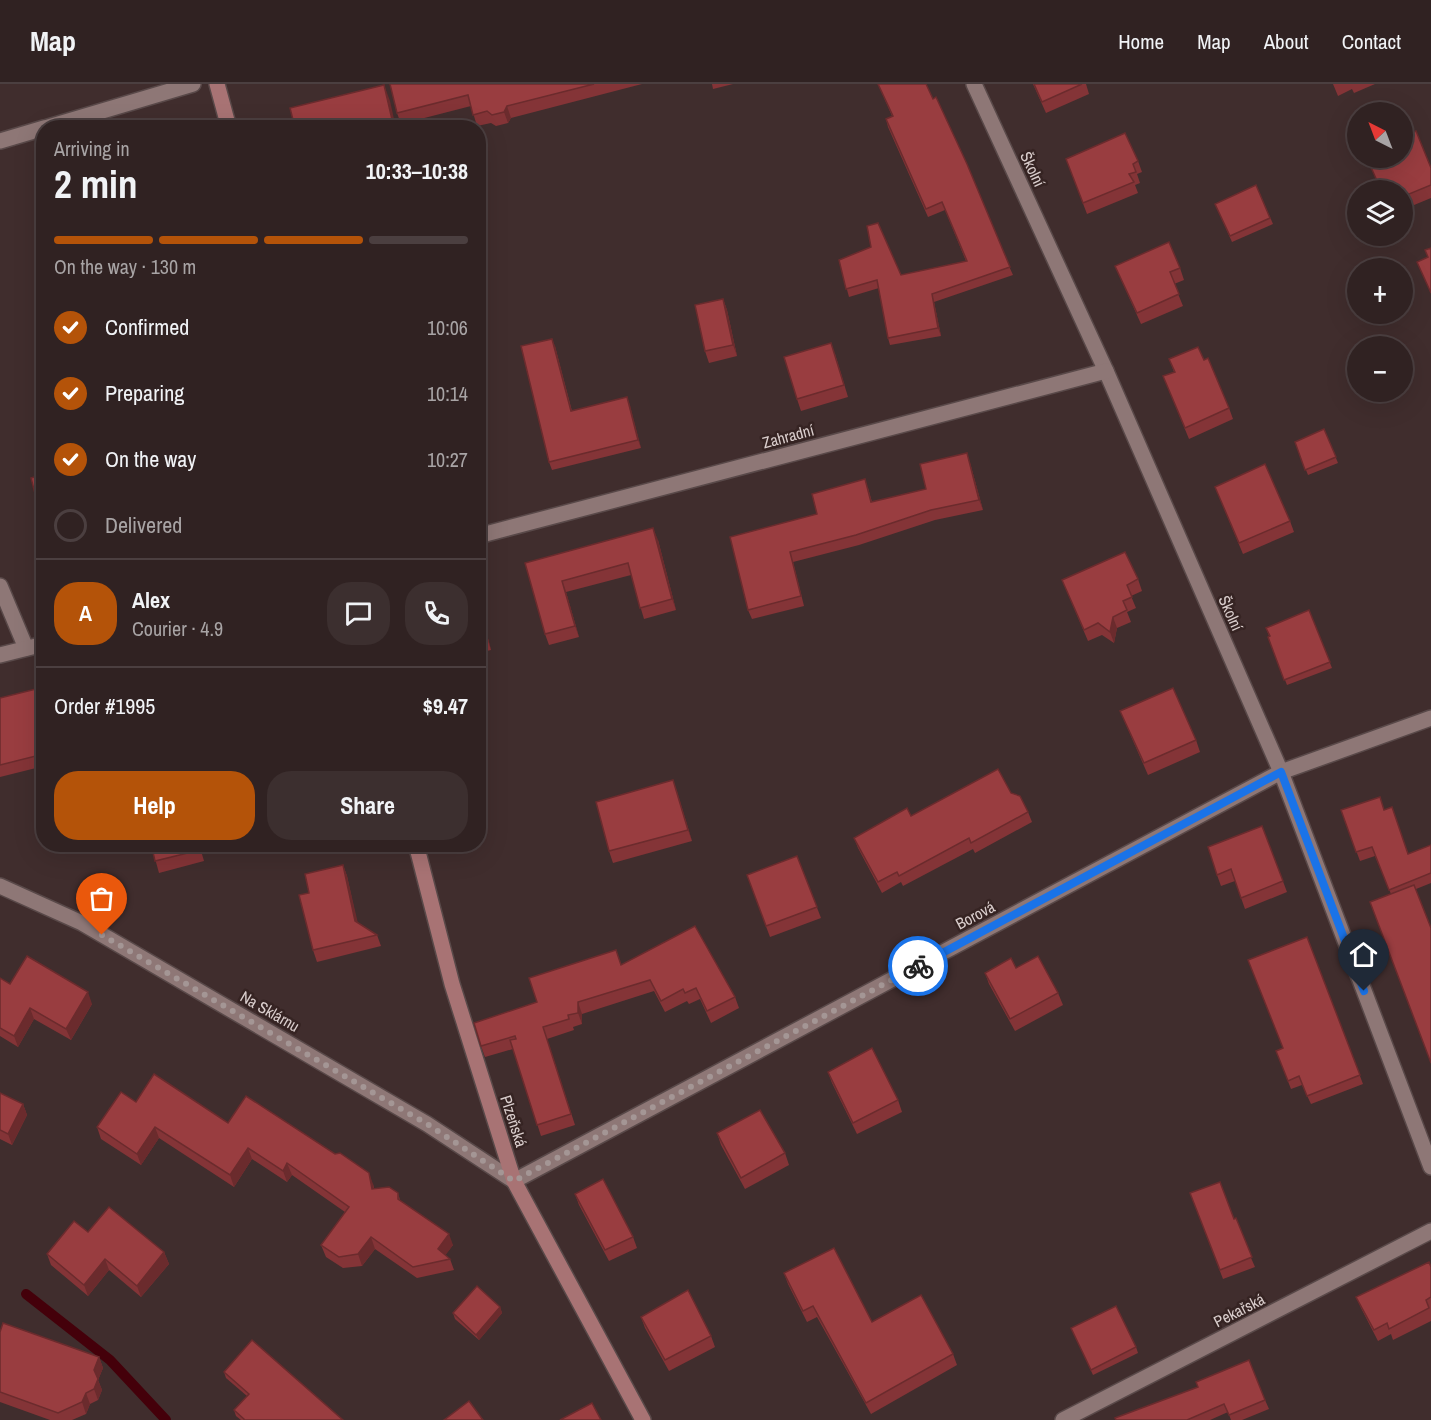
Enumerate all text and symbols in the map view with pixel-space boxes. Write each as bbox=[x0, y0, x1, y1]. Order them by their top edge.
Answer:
text: Map bbox=[30, 22, 76, 60]
text: Home bbox=[1118, 27, 1164, 56]
text: Map bbox=[1197, 27, 1231, 56]
text: About bbox=[1264, 27, 1309, 56]
text: Contact bbox=[1342, 27, 1401, 56]
north arrow bbox=[1347, 102, 1413, 168]
map controls bbox=[1347, 102, 1413, 402]
text: Arriving in bbox=[54, 135, 130, 162]
street label: Školní bbox=[1015, 148, 1051, 190]
text: 10:33–10:38 bbox=[366, 156, 468, 186]
text: 2 min bbox=[54, 158, 138, 210]
button: layers bbox=[1347, 180, 1413, 246]
text: On the way · 130 m bbox=[54, 253, 196, 280]
button: + bbox=[1347, 258, 1413, 324]
icon: check bbox=[54, 311, 87, 344]
text: Confirmed bbox=[105, 312, 189, 342]
text: 10:06 bbox=[427, 314, 468, 341]
button: − bbox=[1347, 336, 1413, 402]
icon: check bbox=[54, 377, 87, 410]
text: Preparing bbox=[105, 378, 184, 408]
text: 10:14 bbox=[427, 380, 468, 407]
street label: Zahradní bbox=[760, 418, 817, 453]
icon: check bbox=[54, 443, 87, 476]
text: On the way bbox=[105, 444, 196, 474]
text: 10:27 bbox=[427, 446, 468, 473]
text: Delivered bbox=[105, 510, 182, 540]
button: chat bbox=[327, 582, 390, 645]
button: phone bbox=[405, 582, 468, 645]
text: Alex bbox=[132, 585, 170, 615]
street label: Školní bbox=[1214, 592, 1249, 634]
text: A bbox=[79, 598, 92, 628]
text: Courier · 4.9 bbox=[132, 615, 223, 642]
text: Order #1995 bbox=[54, 691, 155, 721]
text: $9.47 bbox=[423, 691, 468, 721]
button: Help bbox=[54, 771, 255, 840]
button: Share bbox=[267, 771, 468, 840]
pin bbox=[76, 873, 127, 935]
icon: bag bbox=[85, 882, 118, 915]
street label: Borová bbox=[951, 895, 999, 934]
pin bbox=[1338, 929, 1389, 991]
courier bbox=[888, 936, 948, 996]
icon: home bbox=[1347, 938, 1380, 971]
icon: bike bbox=[902, 950, 935, 983]
street label: Na Sklárnu bbox=[236, 985, 304, 1037]
street label: Plzeňská bbox=[495, 1092, 533, 1150]
street label: Pekařská bbox=[1210, 1287, 1269, 1332]

